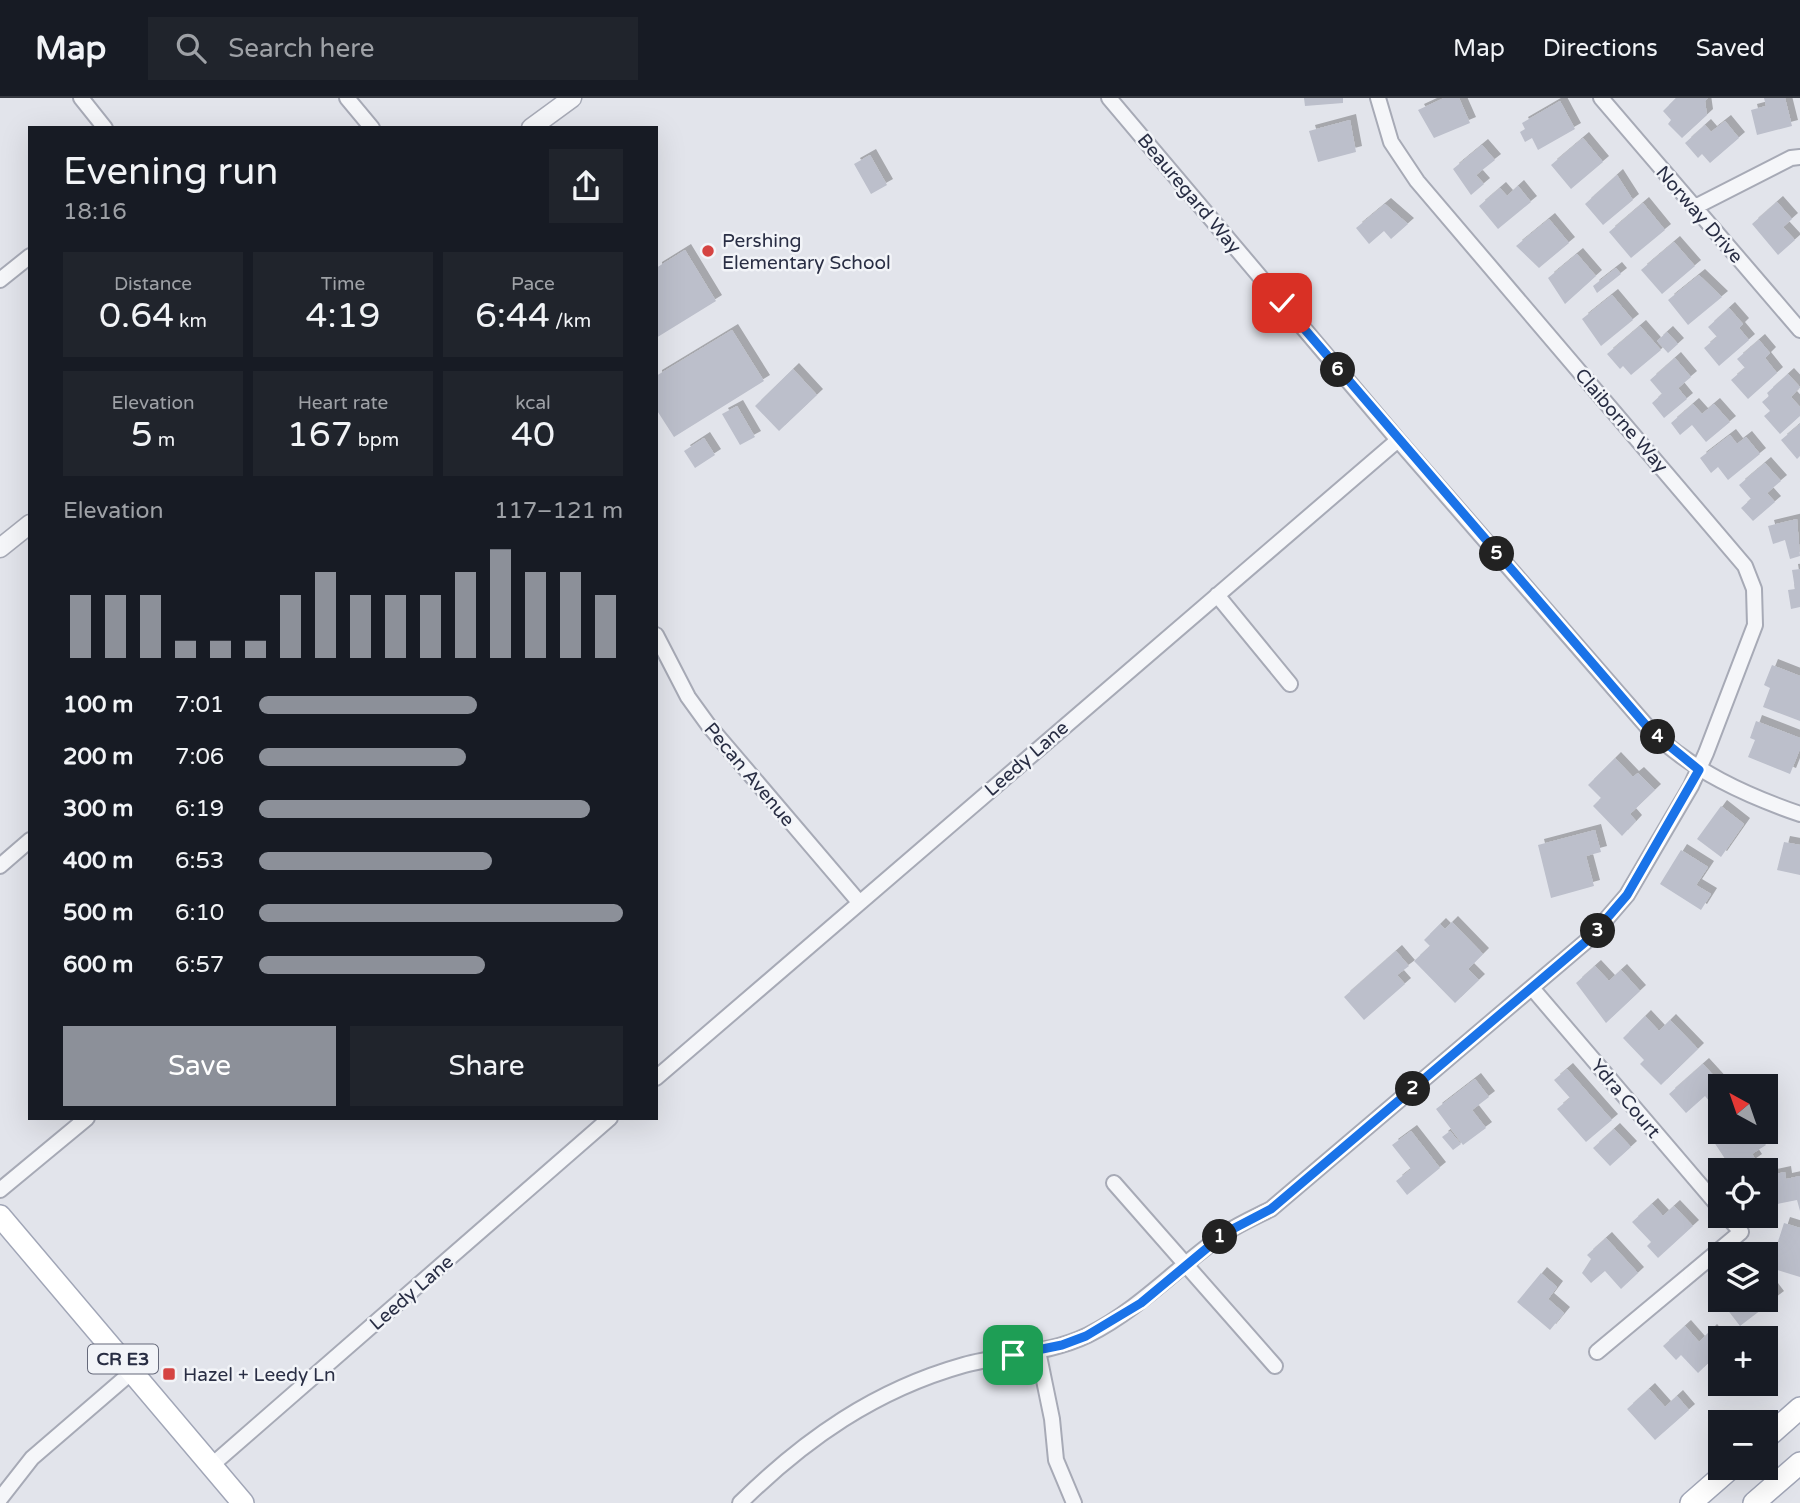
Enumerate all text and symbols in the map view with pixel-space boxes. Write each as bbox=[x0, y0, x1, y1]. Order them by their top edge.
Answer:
search box bbox=[148, 17, 638, 80]
text: Map bbox=[35, 29, 106, 68]
icon: search bbox=[172, 29, 210, 67]
text: Search here bbox=[228, 33, 374, 64]
text: Map bbox=[1453, 34, 1505, 63]
text: Directions bbox=[1543, 34, 1658, 63]
text: Saved bbox=[1696, 34, 1765, 63]
street label: Beauregard Way bbox=[1133, 129, 1246, 258]
text: Evening run bbox=[63, 149, 278, 195]
button: share bbox=[549, 149, 623, 223]
street label: Norway Drive bbox=[1651, 162, 1747, 268]
text: 18:16 bbox=[63, 198, 127, 226]
place label: Pershing Elementary School bbox=[722, 230, 891, 274]
marker: Pershing Elementary School bbox=[700, 243, 716, 259]
text: Distance bbox=[114, 273, 192, 295]
text: Time bbox=[321, 273, 365, 295]
text: Pace bbox=[511, 273, 555, 295]
pin bbox=[1252, 273, 1312, 333]
icon: check bbox=[1263, 284, 1301, 322]
text: 0.64 bbox=[99, 295, 174, 337]
text: 4:19 bbox=[305, 295, 381, 337]
text: 6:44 bbox=[475, 295, 550, 337]
text: km bbox=[174, 310, 207, 332]
text: /km bbox=[550, 310, 591, 332]
pin: 6 bbox=[1320, 352, 1356, 388]
text: 6 bbox=[1332, 358, 1343, 380]
street label: Claiborne Way bbox=[1570, 364, 1672, 477]
text: Elevation bbox=[111, 392, 195, 414]
text: Heart rate bbox=[298, 392, 388, 414]
text: kcal bbox=[515, 392, 551, 414]
text: 5 bbox=[131, 414, 153, 456]
text: 167 bbox=[287, 414, 353, 456]
text: 40 bbox=[511, 414, 555, 456]
text: m bbox=[153, 429, 175, 451]
text: bpm bbox=[353, 429, 399, 451]
text: Elevation bbox=[63, 497, 164, 525]
text: 117–121 m bbox=[494, 497, 623, 525]
pin: 5 bbox=[1480, 536, 1514, 572]
text: 5 bbox=[1491, 542, 1502, 564]
text: 100 m bbox=[63, 691, 133, 719]
text: 7:01 bbox=[175, 691, 224, 719]
street label: Leedy Lane bbox=[980, 716, 1073, 801]
street label: Pecan Avenue bbox=[699, 718, 799, 831]
pin: 4 bbox=[1640, 720, 1676, 754]
text: 4 bbox=[1652, 725, 1663, 747]
text: 200 m bbox=[63, 743, 133, 771]
text: 7:06 bbox=[175, 743, 224, 771]
text: 300 m bbox=[63, 795, 133, 823]
text: 6:19 bbox=[175, 795, 224, 823]
text: 400 m bbox=[63, 847, 133, 875]
text: 6:53 bbox=[175, 847, 224, 875]
text: 500 m bbox=[63, 899, 133, 927]
text: 6:10 bbox=[175, 899, 224, 927]
pin: 3 bbox=[1580, 914, 1616, 948]
text: 3 bbox=[1592, 919, 1603, 941]
text: 600 m bbox=[63, 951, 133, 979]
text: 6:57 bbox=[175, 951, 224, 979]
button: Save bbox=[63, 1026, 336, 1106]
button: Share bbox=[350, 1026, 623, 1106]
street label: Ydra Court bbox=[1586, 1055, 1665, 1143]
pin: 2 bbox=[1396, 1072, 1430, 1107]
north arrow bbox=[1708, 1074, 1778, 1144]
map controls bbox=[1708, 1074, 1778, 1480]
text: 2 bbox=[1407, 1077, 1418, 1099]
button: locate bbox=[1708, 1158, 1778, 1228]
pin: 1 bbox=[1202, 1220, 1238, 1254]
text: 1 bbox=[1214, 1225, 1225, 1247]
button: layers bbox=[1708, 1242, 1778, 1312]
street label: Leedy Lane bbox=[365, 1250, 458, 1335]
pin bbox=[983, 1325, 1043, 1385]
button: + bbox=[1708, 1326, 1778, 1396]
icon: arrive bbox=[994, 1336, 1032, 1374]
road number: CR E3 bbox=[88, 1344, 158, 1374]
place label: Hazel + Leedy Ln bbox=[183, 1364, 336, 1386]
marker: Hazel + Leedy Ln bbox=[161, 1366, 177, 1382]
button: − bbox=[1708, 1410, 1778, 1480]

